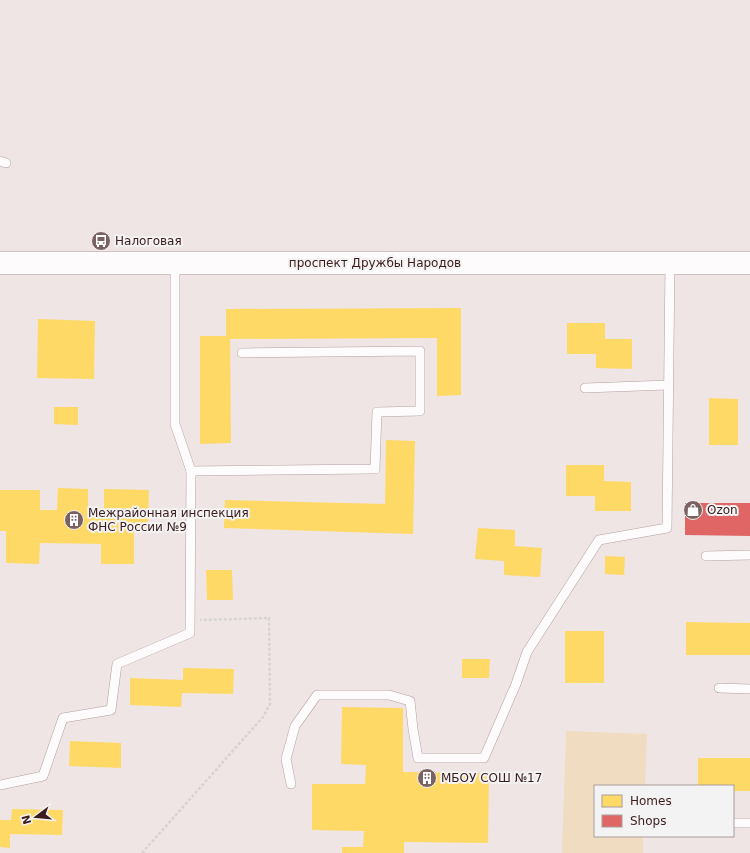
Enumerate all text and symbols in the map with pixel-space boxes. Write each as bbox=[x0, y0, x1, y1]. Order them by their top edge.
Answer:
bus stop icon: Налоговая bbox=[90, 230, 112, 252]
place label: Налоговая bbox=[115, 234, 182, 248]
street label: проспект Дружбы Народов bbox=[289, 256, 461, 270]
shop icon: Ozon bbox=[682, 499, 704, 521]
place label: Ozon bbox=[707, 503, 738, 517]
place label: Межрайонная инспекция ФНС России №9 bbox=[88, 506, 249, 534]
building icon: Межрайонная инспекция ФНС России №9 bbox=[63, 509, 85, 531]
building icon: МБОУ СОШ №17 bbox=[416, 767, 438, 789]
place label: МБОУ СОШ №17 bbox=[441, 771, 542, 785]
legend bbox=[594, 785, 734, 837]
text: Homes bbox=[630, 794, 672, 808]
north arrow bbox=[16, 797, 56, 837]
text: N bbox=[19, 813, 34, 826]
text: Shops bbox=[630, 814, 666, 828]

